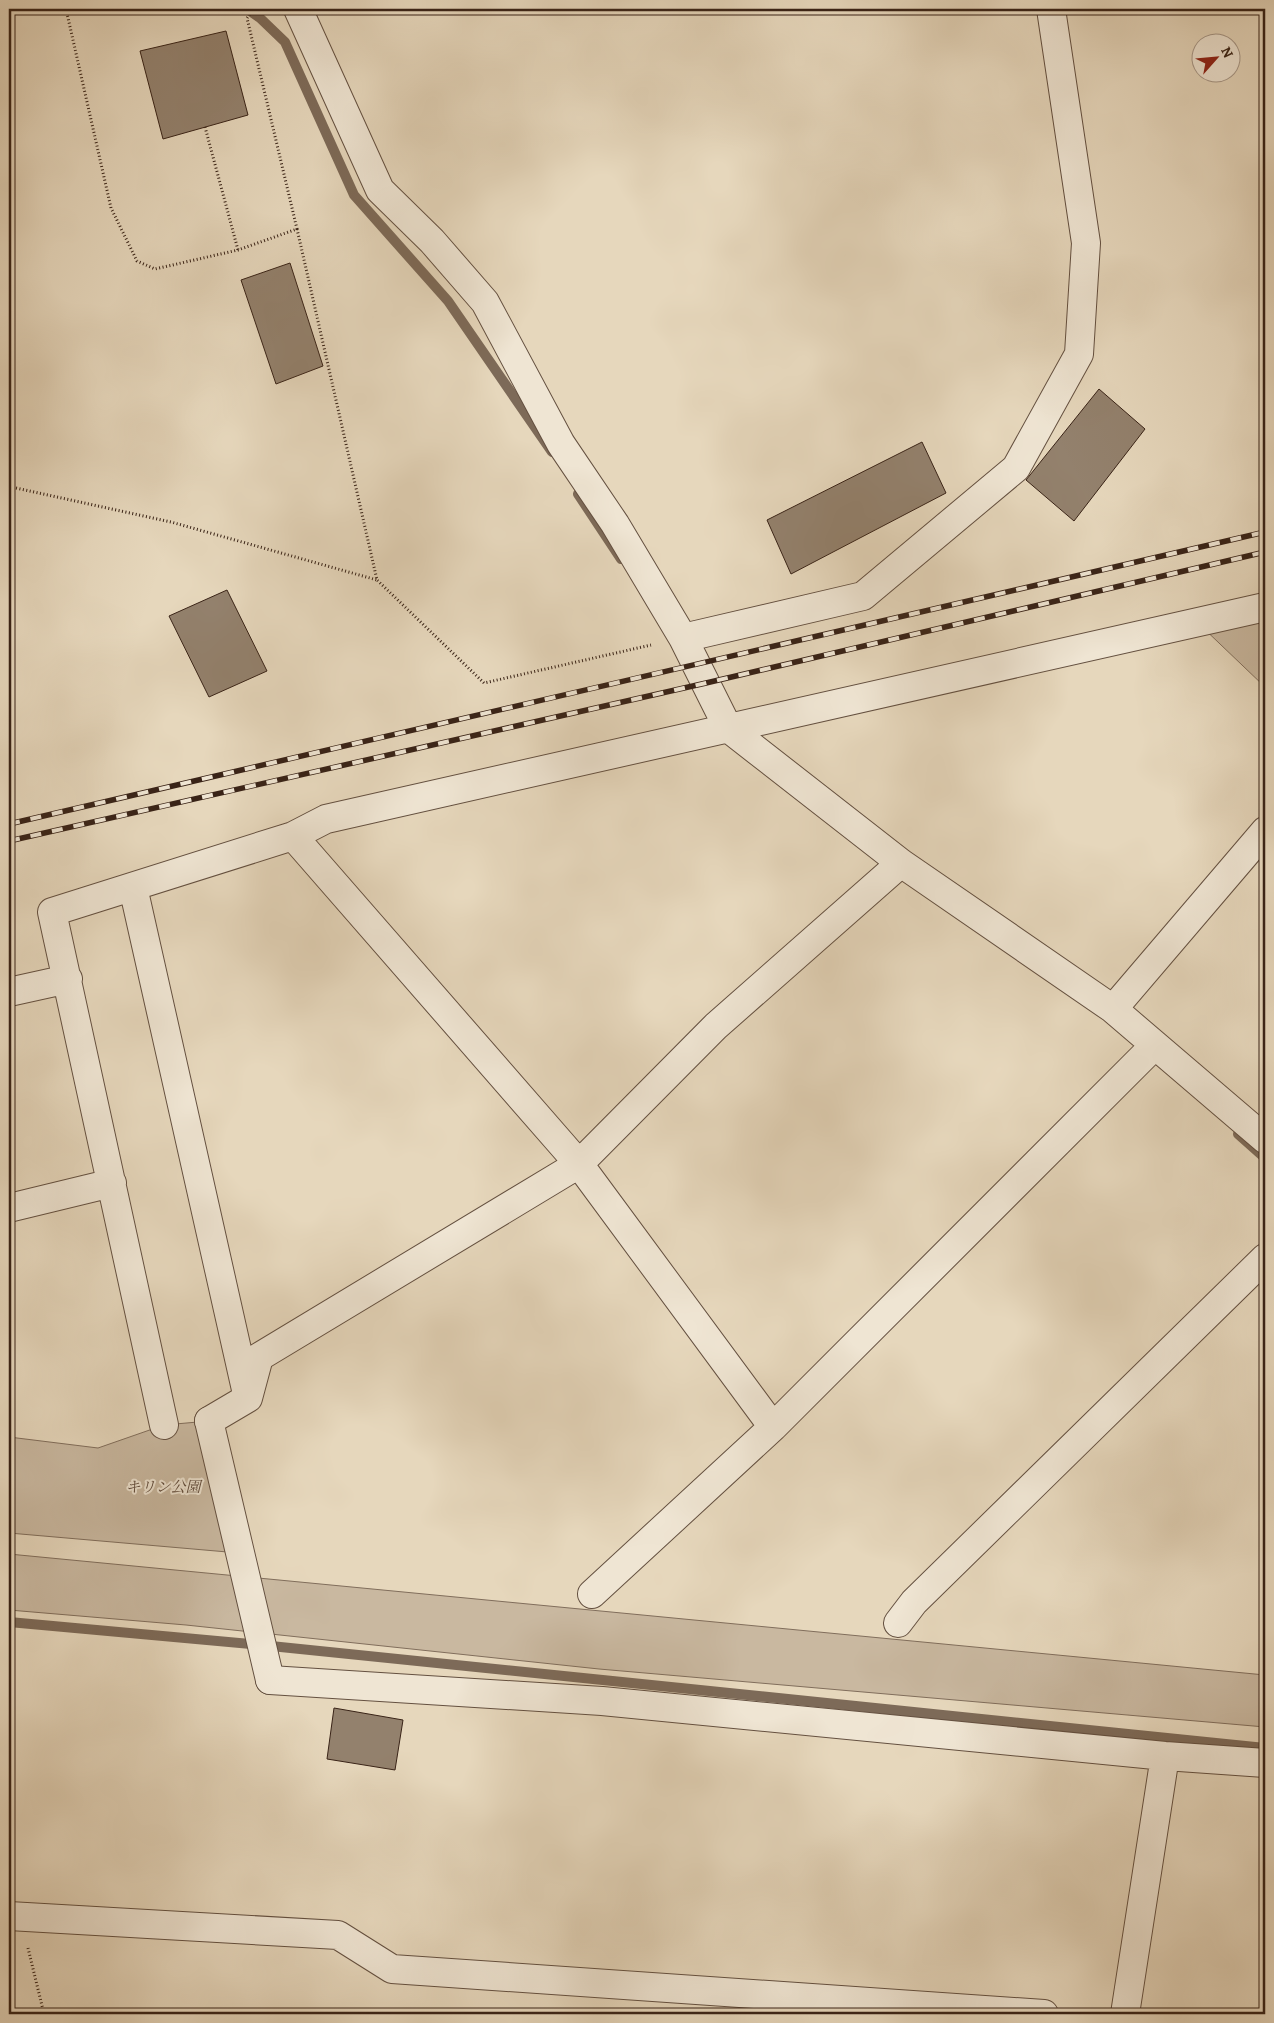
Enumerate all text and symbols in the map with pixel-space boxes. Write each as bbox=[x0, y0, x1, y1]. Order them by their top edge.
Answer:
north arrow bbox=[1192, 32, 1242, 82]
text: N bbox=[1216, 43, 1238, 61]
park label: キリン公園 bbox=[125, 1477, 203, 1497]

